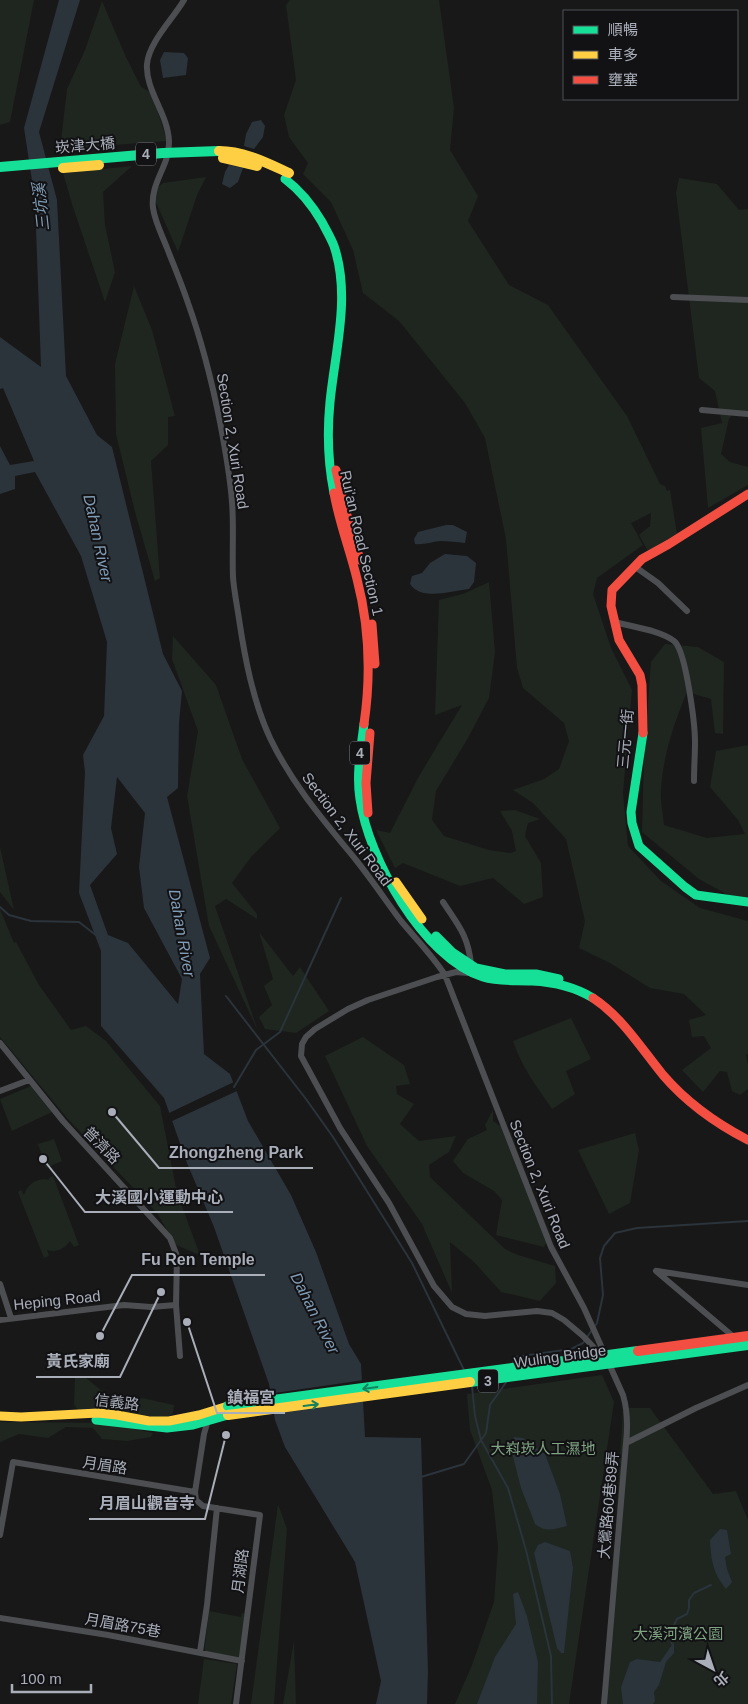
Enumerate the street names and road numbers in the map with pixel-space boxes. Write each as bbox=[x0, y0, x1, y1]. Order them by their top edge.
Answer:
street label: 崁津大橋 bbox=[54, 134, 116, 156]
road number: 4 bbox=[136, 142, 156, 166]
street label: Section 2, Xuri Road bbox=[214, 372, 252, 510]
street label: Rui'an Road Section 1 bbox=[337, 469, 387, 617]
street label: 三元一街 bbox=[614, 708, 636, 770]
road number: 4 bbox=[350, 741, 370, 764]
street label: Section 2, Xuri Road bbox=[299, 769, 395, 889]
street label: Section 2, Xuri Road bbox=[506, 1117, 574, 1251]
street label: 普濟路 bbox=[80, 1123, 124, 1167]
street label: Heping Road bbox=[13, 1287, 101, 1313]
street label: Wuling Bridge bbox=[513, 1341, 607, 1371]
road number: 3 bbox=[478, 1370, 498, 1392]
street label: 信義路 bbox=[94, 1391, 140, 1413]
street label: 大鶯路60巷89弄 bbox=[595, 1450, 621, 1560]
street label: 月眉路 bbox=[81, 1453, 129, 1477]
street label: 月湖路 bbox=[229, 1548, 251, 1594]
street label: 月眉路75巷 bbox=[84, 1610, 162, 1640]

